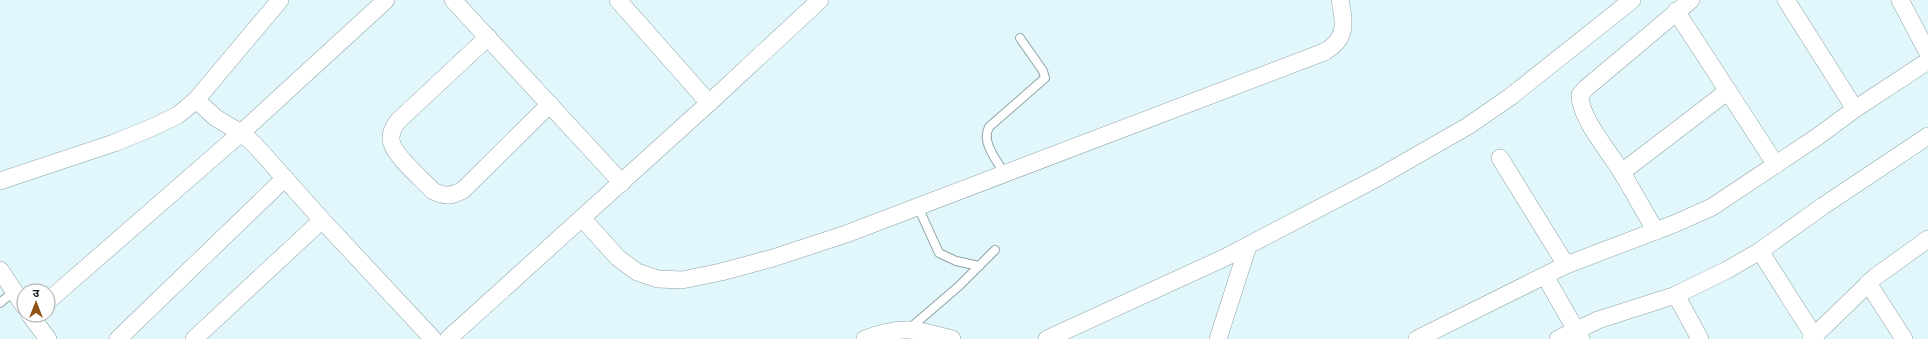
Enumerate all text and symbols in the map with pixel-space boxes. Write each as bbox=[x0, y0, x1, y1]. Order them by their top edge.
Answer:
north arrow bbox=[16, 283, 56, 323]
text: उ bbox=[33, 287, 40, 299]

